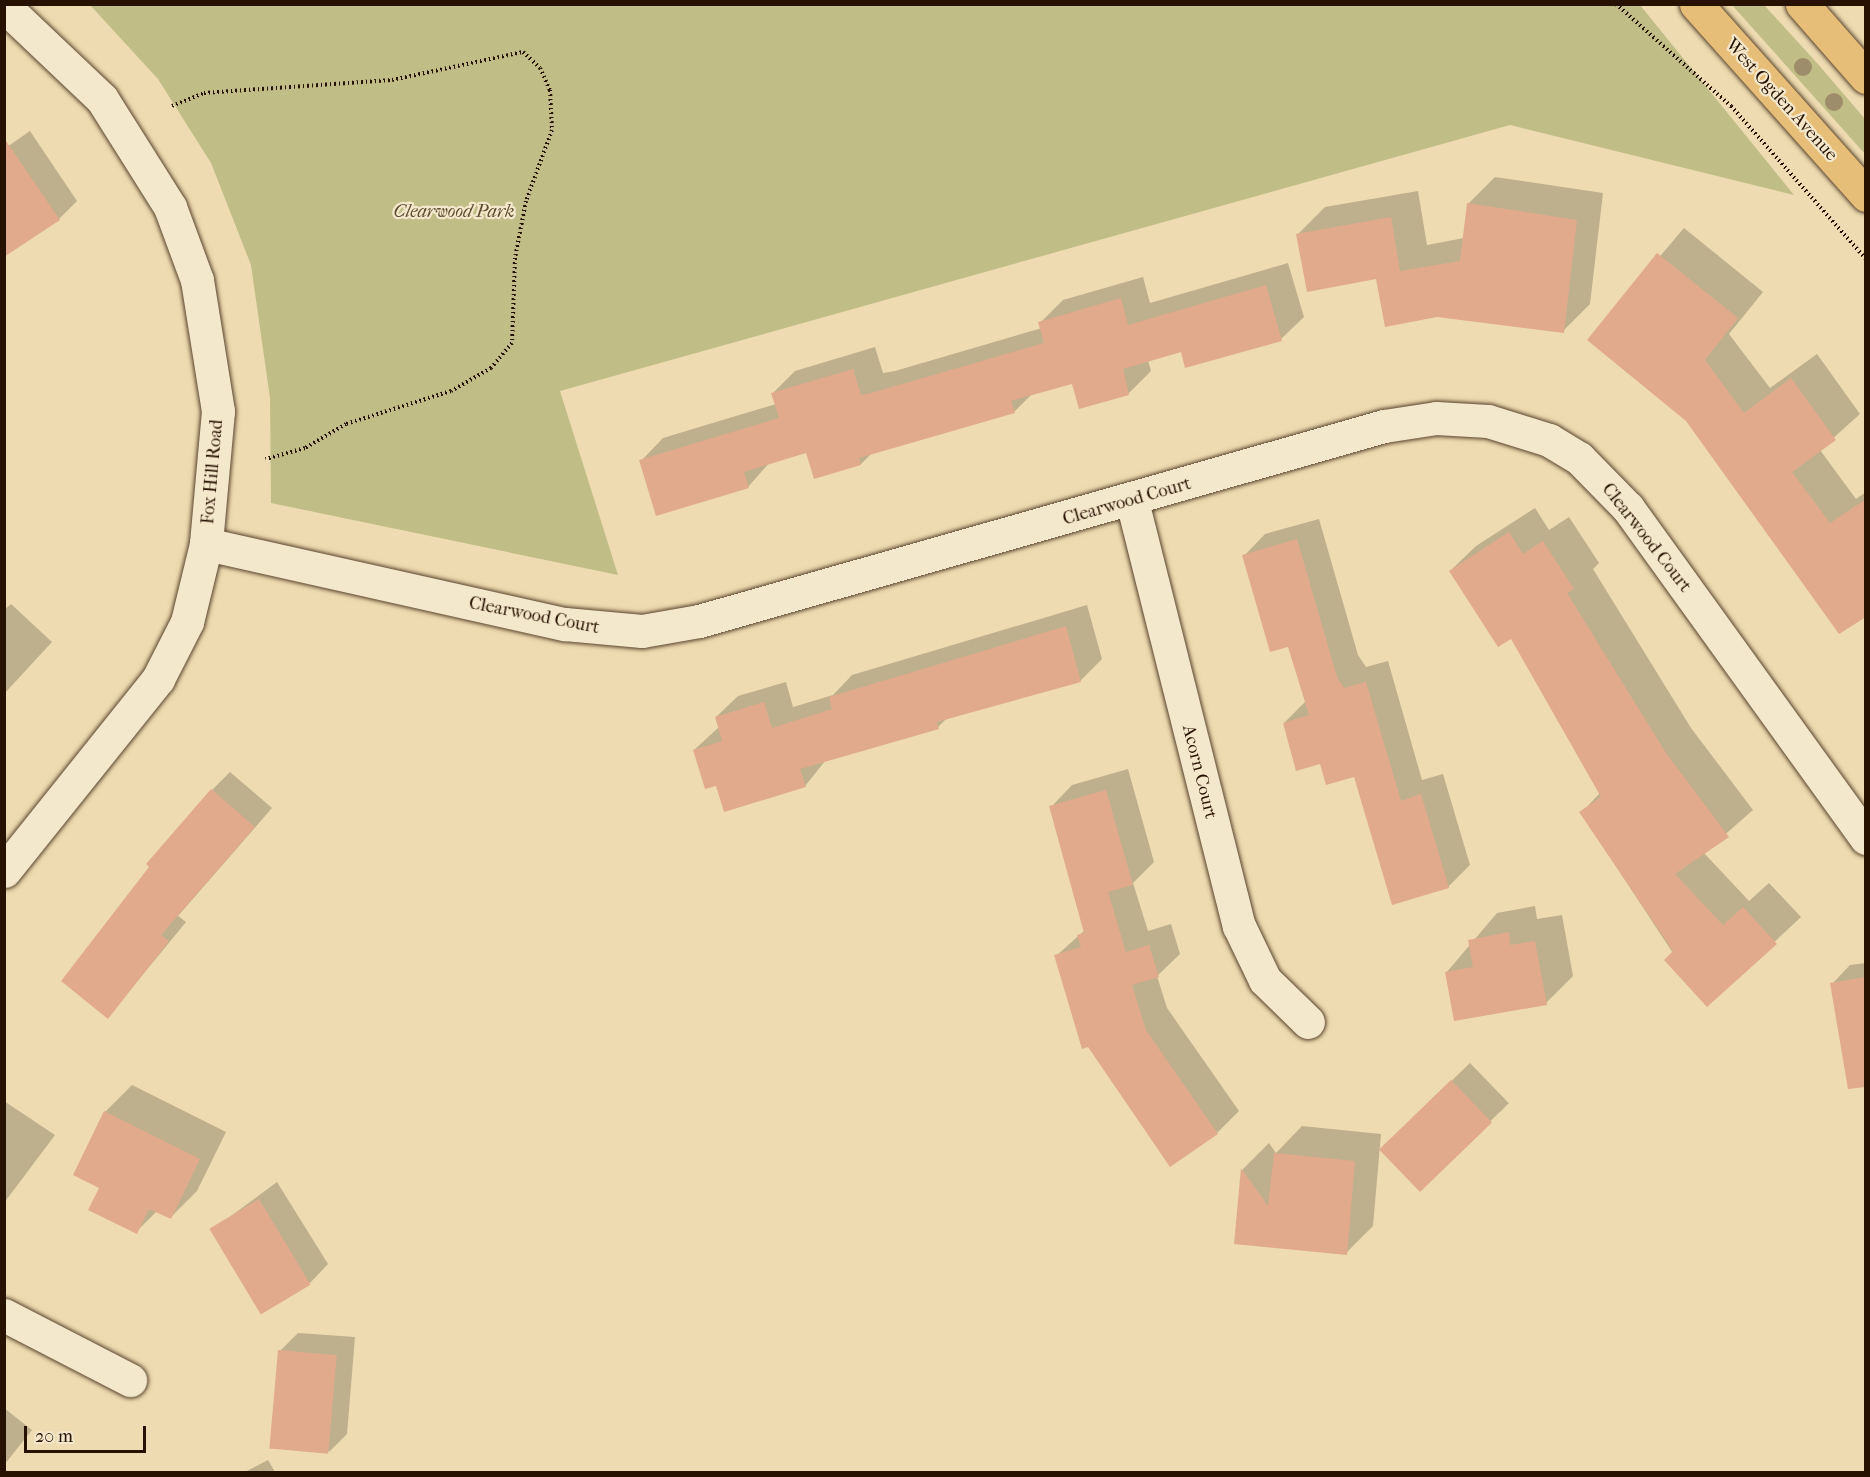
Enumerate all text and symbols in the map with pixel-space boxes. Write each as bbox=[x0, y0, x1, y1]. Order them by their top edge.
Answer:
street label: West Ogden Avenue bbox=[1720, 34, 1842, 166]
park label: Clearwood Park bbox=[394, 201, 514, 223]
street label: Fox Hill Road bbox=[198, 419, 228, 525]
street label: Clearwood Court bbox=[1060, 473, 1194, 531]
street label: Clearwood Court bbox=[1597, 479, 1695, 597]
street label: Clearwood Court bbox=[467, 593, 601, 639]
street label: Acorn Court bbox=[1177, 723, 1221, 821]
scale bar bbox=[27, 1414, 148, 1452]
text: 20 m bbox=[35, 1426, 73, 1447]

